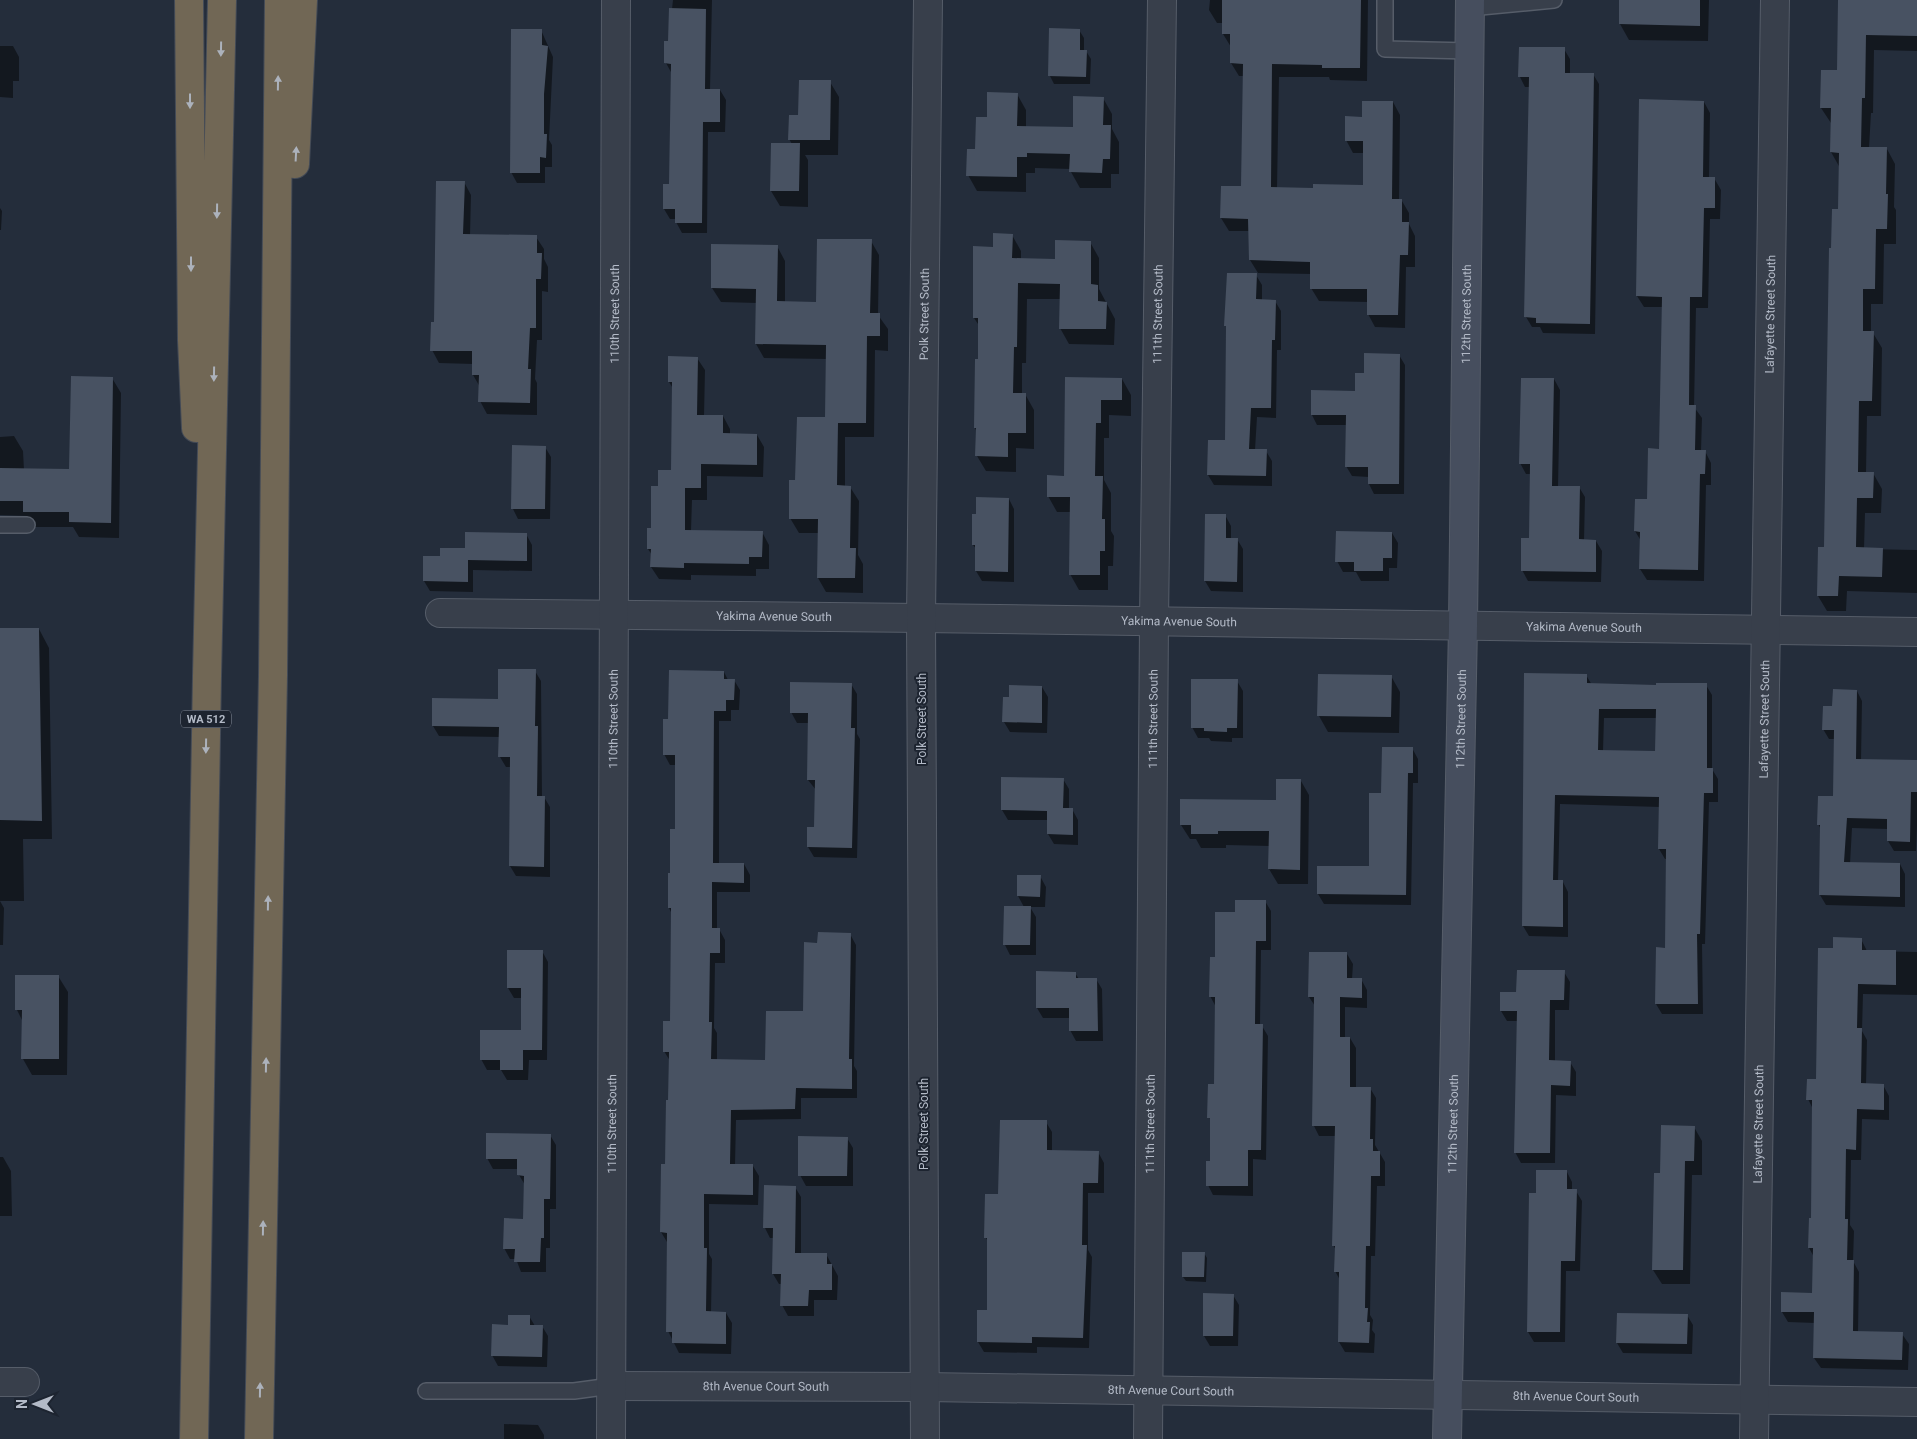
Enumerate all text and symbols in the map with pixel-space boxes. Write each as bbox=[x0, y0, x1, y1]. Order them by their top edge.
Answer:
one-way arrow bbox=[217, 41, 225, 57]
one-way arrow bbox=[274, 75, 282, 91]
one-way arrow bbox=[186, 93, 194, 109]
one-way arrow bbox=[292, 146, 300, 162]
one-way arrow bbox=[213, 203, 221, 219]
street label: Lafayette Street South bbox=[1763, 255, 1778, 374]
one-way arrow bbox=[187, 256, 195, 272]
street label: 110th Street South bbox=[608, 264, 622, 364]
street label: 111th Street South bbox=[1150, 264, 1166, 364]
street label: 112th Street South bbox=[1459, 264, 1474, 364]
street label: Polk Street South bbox=[917, 268, 932, 360]
one-way arrow bbox=[209, 366, 217, 382]
street label: Yakima Avenue South bbox=[716, 609, 832, 624]
street label: Yakima Avenue South bbox=[1121, 614, 1237, 629]
street label: Yakima Avenue South bbox=[1526, 620, 1642, 635]
street label: Lafayette Street South bbox=[1757, 660, 1772, 779]
street label: 110th Street South bbox=[606, 669, 621, 769]
street label: 111th Street South bbox=[1146, 669, 1161, 769]
street label: 112th Street South bbox=[1453, 669, 1469, 769]
street label: Polk Street South bbox=[915, 673, 929, 765]
road number: WA 512 bbox=[181, 711, 231, 728]
one-way arrow bbox=[202, 738, 210, 754]
one-way arrow bbox=[265, 895, 273, 911]
one-way arrow bbox=[262, 1057, 270, 1073]
street label: Lafayette Street South bbox=[1751, 1065, 1766, 1183]
street label: 110th Street South bbox=[605, 1074, 619, 1174]
street label: 111th Street South bbox=[1143, 1074, 1158, 1174]
street label: 112th Street South bbox=[1445, 1074, 1461, 1174]
street label: Polk Street South bbox=[917, 1078, 931, 1170]
one-way arrow bbox=[259, 1220, 267, 1236]
north arrow bbox=[10, 1379, 60, 1429]
street label: 8th Avenue Court South bbox=[703, 1379, 829, 1394]
one-way arrow bbox=[256, 1382, 264, 1398]
street label: 8th Avenue Court South bbox=[1108, 1383, 1234, 1399]
street label: 8th Avenue Court South bbox=[1513, 1389, 1639, 1405]
text: N bbox=[14, 1399, 30, 1409]

